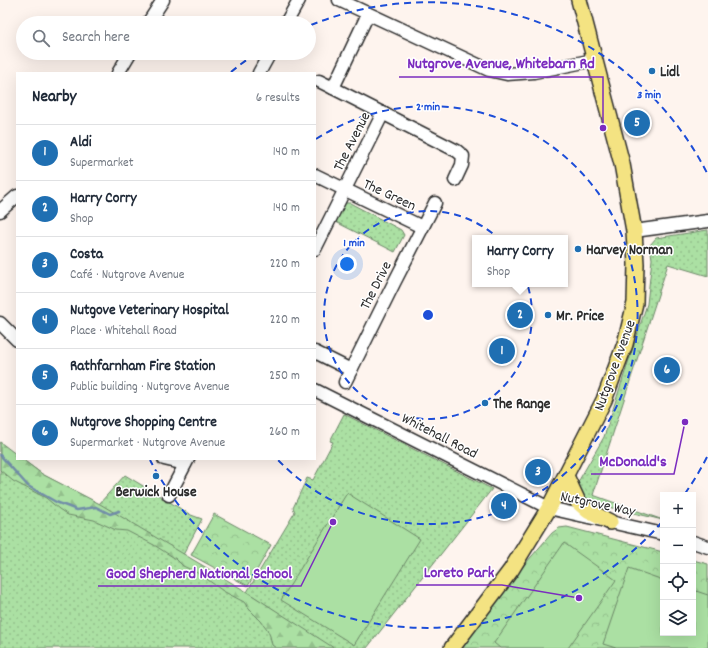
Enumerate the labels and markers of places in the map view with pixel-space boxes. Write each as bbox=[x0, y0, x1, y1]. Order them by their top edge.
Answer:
callout: Nutgrove Avenue, Whitebarn Rd bbox=[399, 49, 603, 77]
place label: Lidl bbox=[660, 62, 680, 84]
marker: Lidl bbox=[647, 66, 657, 76]
pin: 5 bbox=[624, 108, 650, 138]
place label: Harvey Norman bbox=[586, 240, 673, 262]
marker: Harvey Norman bbox=[573, 244, 583, 254]
pin: 2 bbox=[507, 300, 533, 330]
place label: Mr. Price bbox=[556, 306, 604, 328]
centre of rings bbox=[421, 308, 435, 322]
marker: Mr. Price bbox=[543, 310, 553, 320]
pin: 1 bbox=[489, 336, 515, 366]
pin: 6 bbox=[654, 355, 680, 385]
place label: The Range bbox=[493, 394, 551, 416]
marker: The Range bbox=[480, 398, 490, 408]
callout: McDonald's bbox=[591, 446, 674, 474]
pin: 3 bbox=[525, 457, 551, 487]
marker: Berwick House bbox=[151, 471, 161, 481]
place label: Berwick House bbox=[115, 482, 197, 504]
pin: 4 bbox=[491, 491, 517, 521]
callout: Loreto Park bbox=[416, 557, 502, 585]
callout: Good Shepherd National School bbox=[98, 558, 301, 586]

